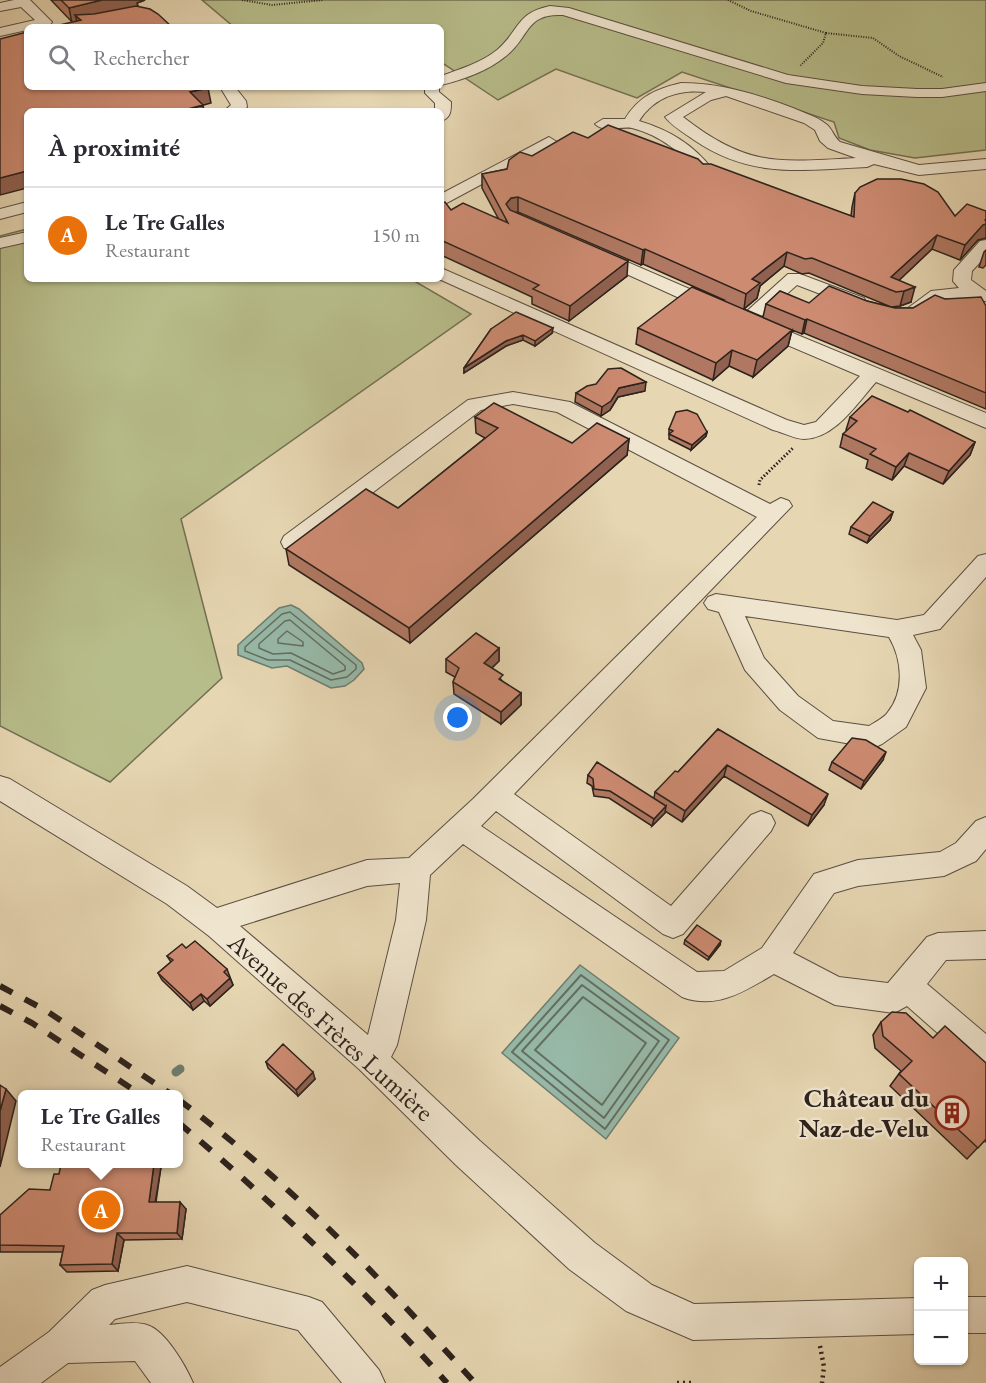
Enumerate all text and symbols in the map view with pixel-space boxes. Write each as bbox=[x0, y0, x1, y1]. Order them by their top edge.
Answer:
search box bbox=[24, 24, 444, 90]
icon: search bbox=[45, 41, 78, 74]
text: Rechercher bbox=[93, 43, 189, 72]
text: À proximité bbox=[48, 130, 180, 164]
text: Le Tre Galles bbox=[105, 208, 225, 237]
text: A bbox=[60, 222, 75, 248]
text: 150 m bbox=[372, 222, 420, 248]
text: Restaurant bbox=[105, 237, 190, 263]
your location bbox=[443, 703, 472, 732]
street label: Avenue des Frères Lumière bbox=[220, 925, 441, 1129]
place label: Château du Naz-de-Velu bbox=[799, 1081, 930, 1145]
popup bbox=[18, 1090, 183, 1168]
building icon: Château du Naz-de-Velu bbox=[934, 1095, 970, 1131]
text: Le Tre Galles bbox=[41, 1102, 160, 1131]
text: Restaurant bbox=[41, 1131, 126, 1157]
pin: A bbox=[82, 1188, 120, 1232]
map controls bbox=[914, 1257, 968, 1365]
button: + bbox=[914, 1257, 968, 1311]
button: − bbox=[914, 1311, 968, 1365]

